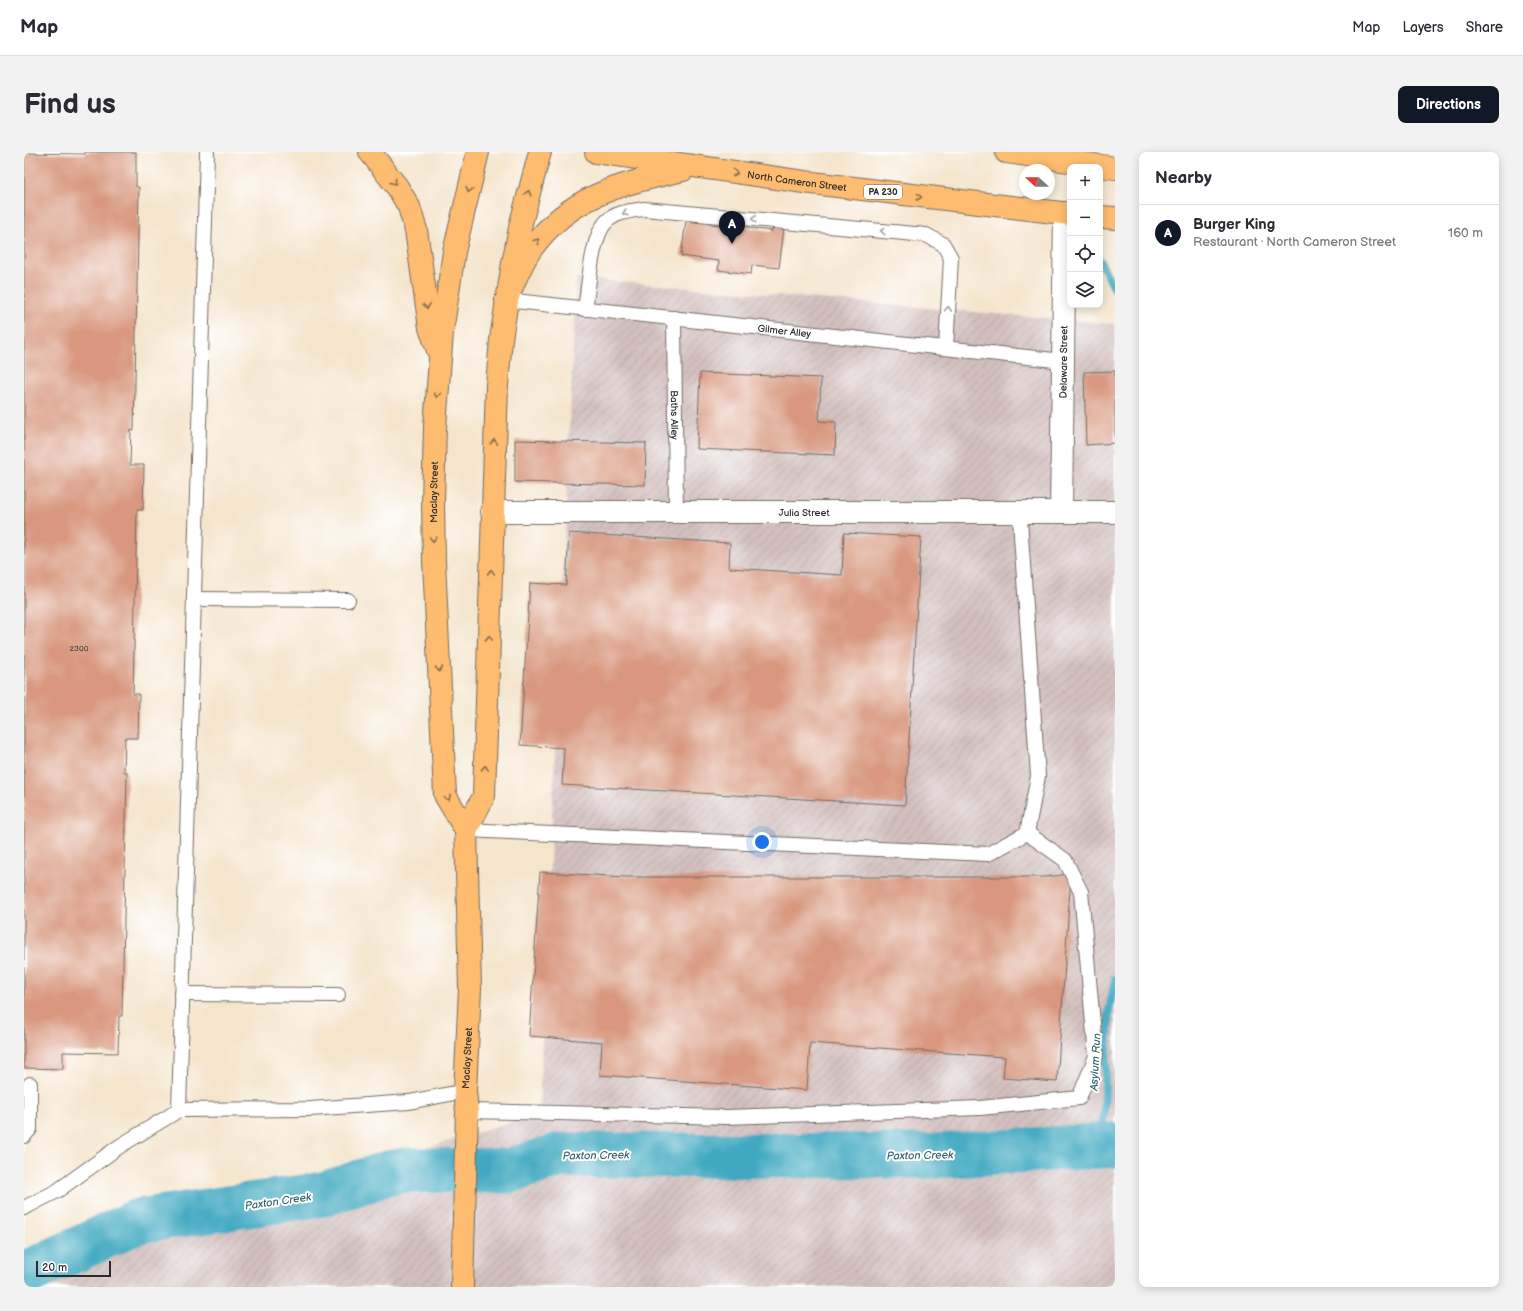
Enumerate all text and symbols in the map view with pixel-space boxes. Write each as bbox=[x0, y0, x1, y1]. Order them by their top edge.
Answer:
text: Map bbox=[20, 16, 58, 39]
text: Map bbox=[1352, 19, 1380, 36]
text: Layers bbox=[1402, 19, 1444, 36]
text: Share bbox=[1466, 19, 1503, 36]
button: Directions bbox=[1398, 86, 1499, 123]
text: Find us bbox=[24, 88, 116, 121]
north arrow bbox=[1019, 164, 1055, 200]
map controls bbox=[1067, 164, 1103, 308]
button: + bbox=[1067, 164, 1103, 200]
one-way arrow bbox=[732, 168, 738, 177]
text: Nearby bbox=[1155, 168, 1212, 188]
street label: North Cameron Street bbox=[746, 169, 847, 194]
one-way arrow bbox=[389, 178, 397, 185]
road number: PA 230 bbox=[864, 185, 902, 199]
one-way arrow bbox=[465, 187, 473, 193]
one-way arrow bbox=[524, 190, 532, 197]
one-way arrow bbox=[916, 192, 922, 201]
button: − bbox=[1067, 200, 1103, 236]
one-way arrow bbox=[621, 208, 628, 217]
pin: A bbox=[719, 211, 745, 244]
one-way arrow bbox=[750, 215, 757, 224]
text: Burger King bbox=[1193, 215, 1275, 234]
text: A bbox=[1164, 225, 1172, 241]
text: 160 m bbox=[1448, 225, 1483, 241]
one-way arrow bbox=[880, 226, 886, 235]
text: Restaurant · North Cameron Street bbox=[1193, 234, 1396, 250]
button: locate bbox=[1067, 236, 1103, 272]
one-way arrow bbox=[533, 239, 540, 246]
button: layers bbox=[1067, 272, 1103, 308]
one-way arrow bbox=[422, 303, 431, 309]
one-way arrow bbox=[944, 306, 953, 312]
street label: Gilmer Alley bbox=[757, 323, 812, 340]
street label: Delaware Street bbox=[1058, 326, 1070, 398]
street label: Baths Alley bbox=[668, 390, 680, 440]
one-way arrow bbox=[433, 392, 442, 398]
one-way arrow bbox=[490, 439, 498, 445]
street label: Maclay Street bbox=[428, 461, 441, 523]
street label: Julia Street bbox=[778, 507, 830, 519]
one-way arrow bbox=[429, 536, 438, 542]
one-way arrow bbox=[487, 569, 495, 575]
one-way arrow bbox=[485, 635, 493, 641]
house number: 2300 bbox=[70, 644, 89, 653]
one-way arrow bbox=[435, 666, 443, 672]
one-way arrow bbox=[481, 765, 489, 771]
one-way arrow bbox=[443, 794, 451, 801]
your location bbox=[752, 832, 772, 852]
street label: Maclay Street bbox=[460, 1027, 475, 1089]
water label: Asylum Run bbox=[1087, 1033, 1103, 1092]
water label: Paxton Creek bbox=[562, 1148, 630, 1163]
water label: Paxton Creek bbox=[886, 1148, 954, 1163]
water label: Paxton Creek bbox=[244, 1190, 313, 1213]
scale bar bbox=[36, 1259, 111, 1278]
text: 20 m bbox=[42, 1261, 67, 1274]

